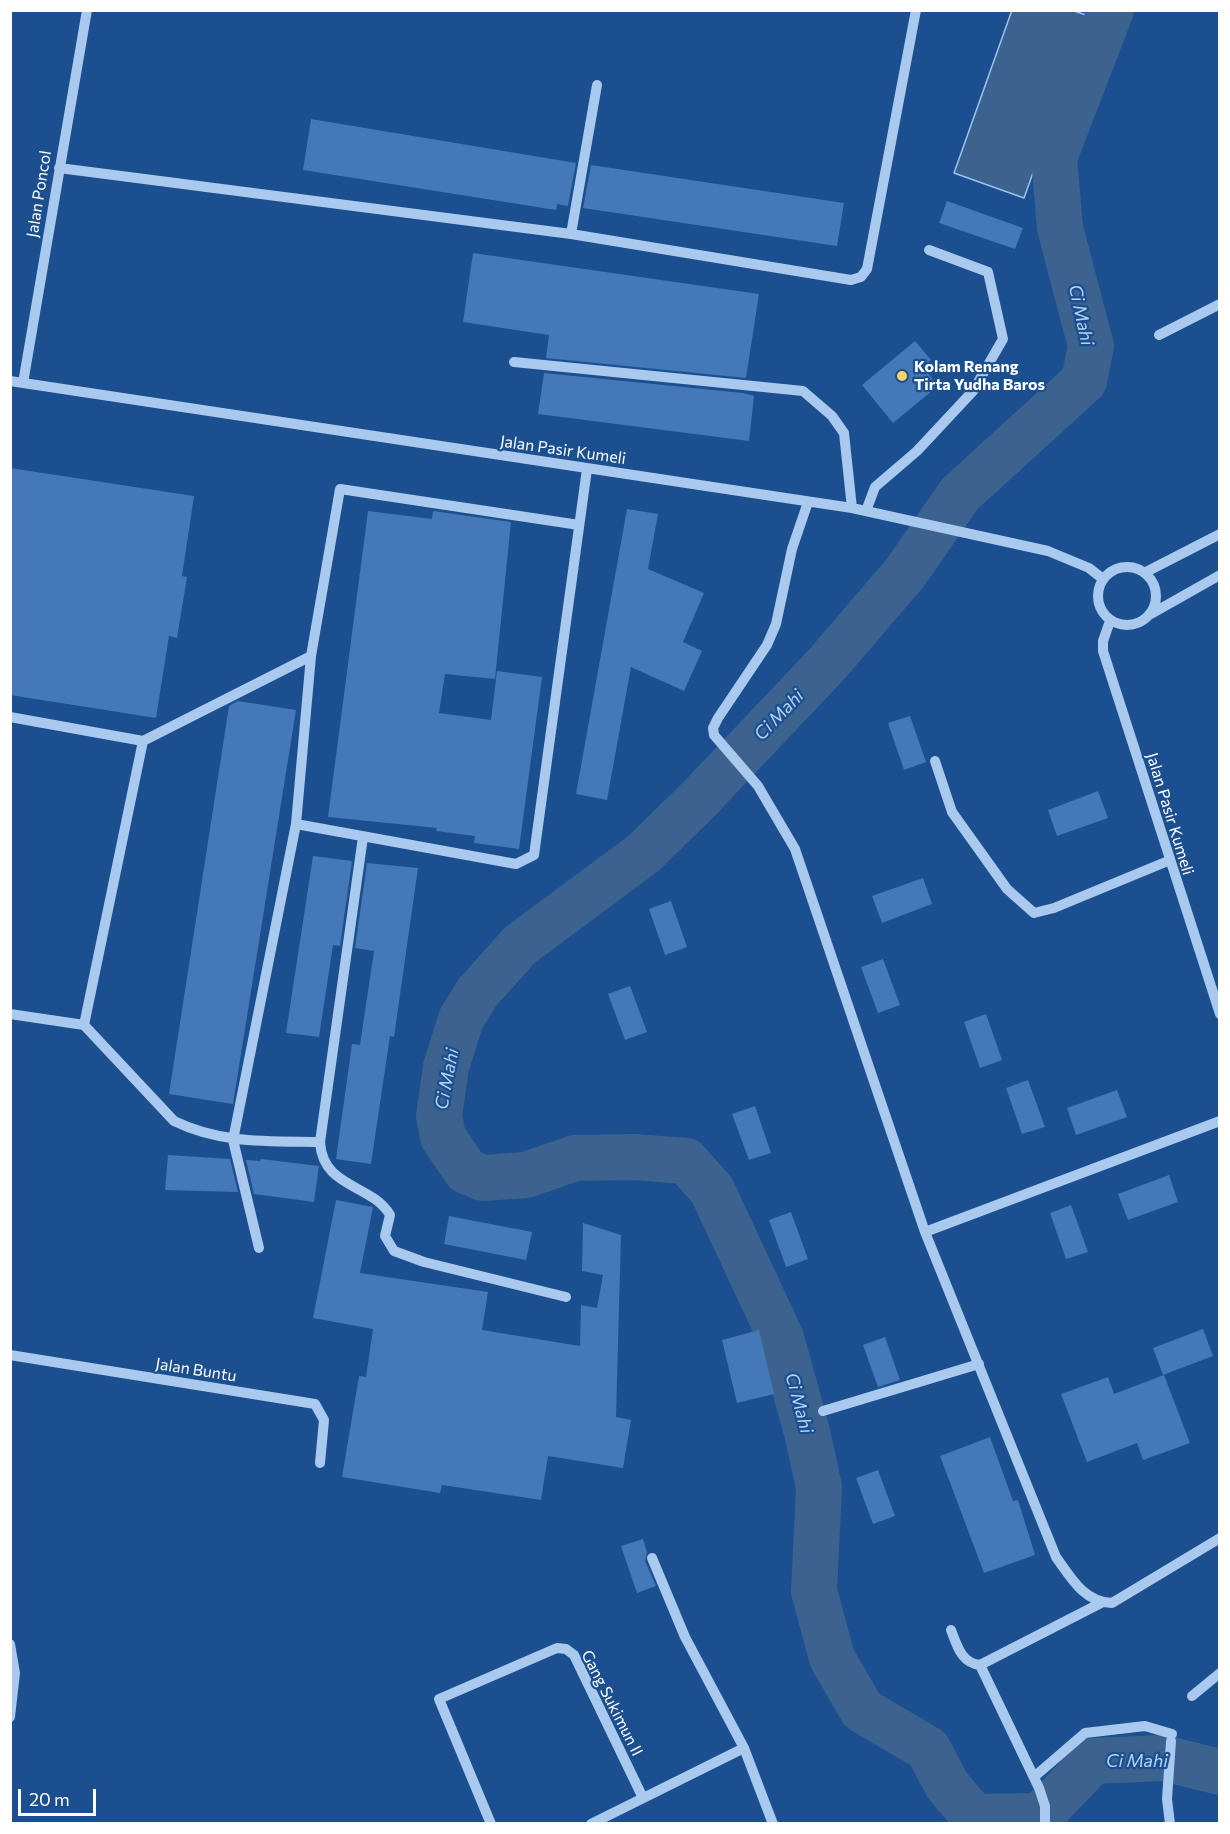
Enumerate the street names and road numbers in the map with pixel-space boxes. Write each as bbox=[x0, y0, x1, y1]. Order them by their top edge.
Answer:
street label: Jalan Poncol bbox=[23, 149, 55, 239]
street label: Jalan Pasir Kumeli bbox=[499, 432, 627, 468]
street label: Jalan Pasir Kumeli bbox=[1142, 750, 1198, 878]
street label: Jalan Buntu bbox=[154, 1354, 238, 1386]
street label: Gang Sukimun II bbox=[577, 1647, 647, 1759]

